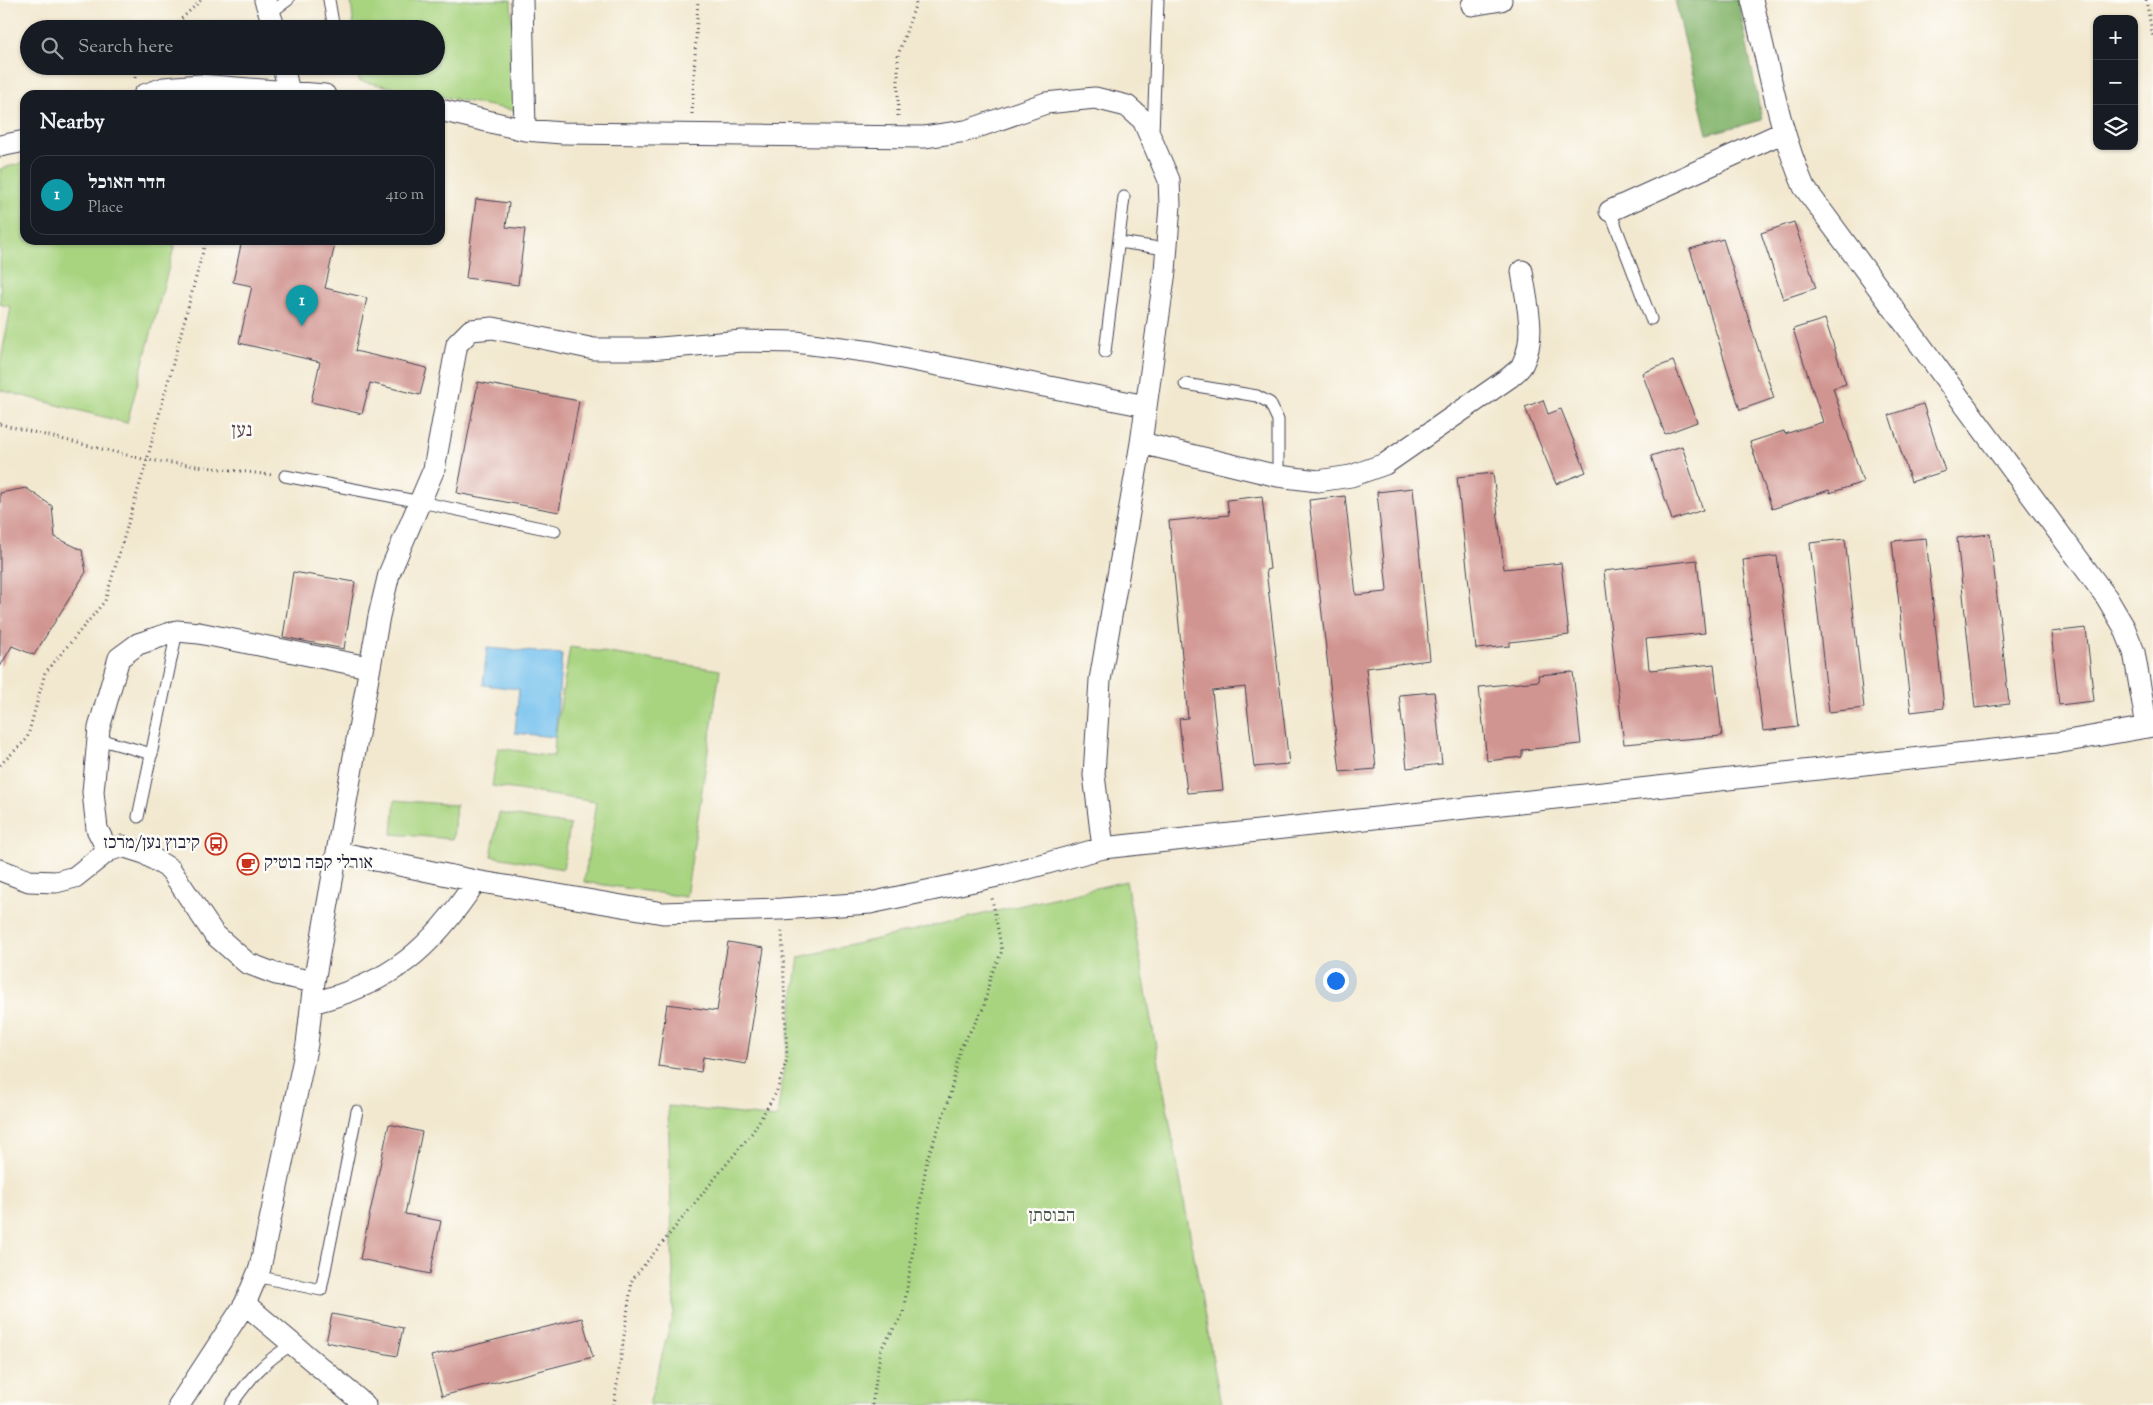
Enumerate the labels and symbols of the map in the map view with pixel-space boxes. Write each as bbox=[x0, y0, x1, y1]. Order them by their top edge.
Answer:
pin: 1 bbox=[286, 285, 318, 326]
district label: נען bbox=[232, 417, 252, 446]
place label: קיבוץ נען/מרכז bbox=[103, 831, 200, 857]
bus stop icon: קיבוץ נען/מרכז bbox=[204, 832, 228, 856]
place label: אורלי קפה בוטיק bbox=[264, 851, 373, 877]
cafe icon: אורלי קפה בוטיק bbox=[236, 852, 260, 876]
your location bbox=[1323, 968, 1349, 994]
park label: הבוסתן bbox=[1029, 1204, 1075, 1230]

